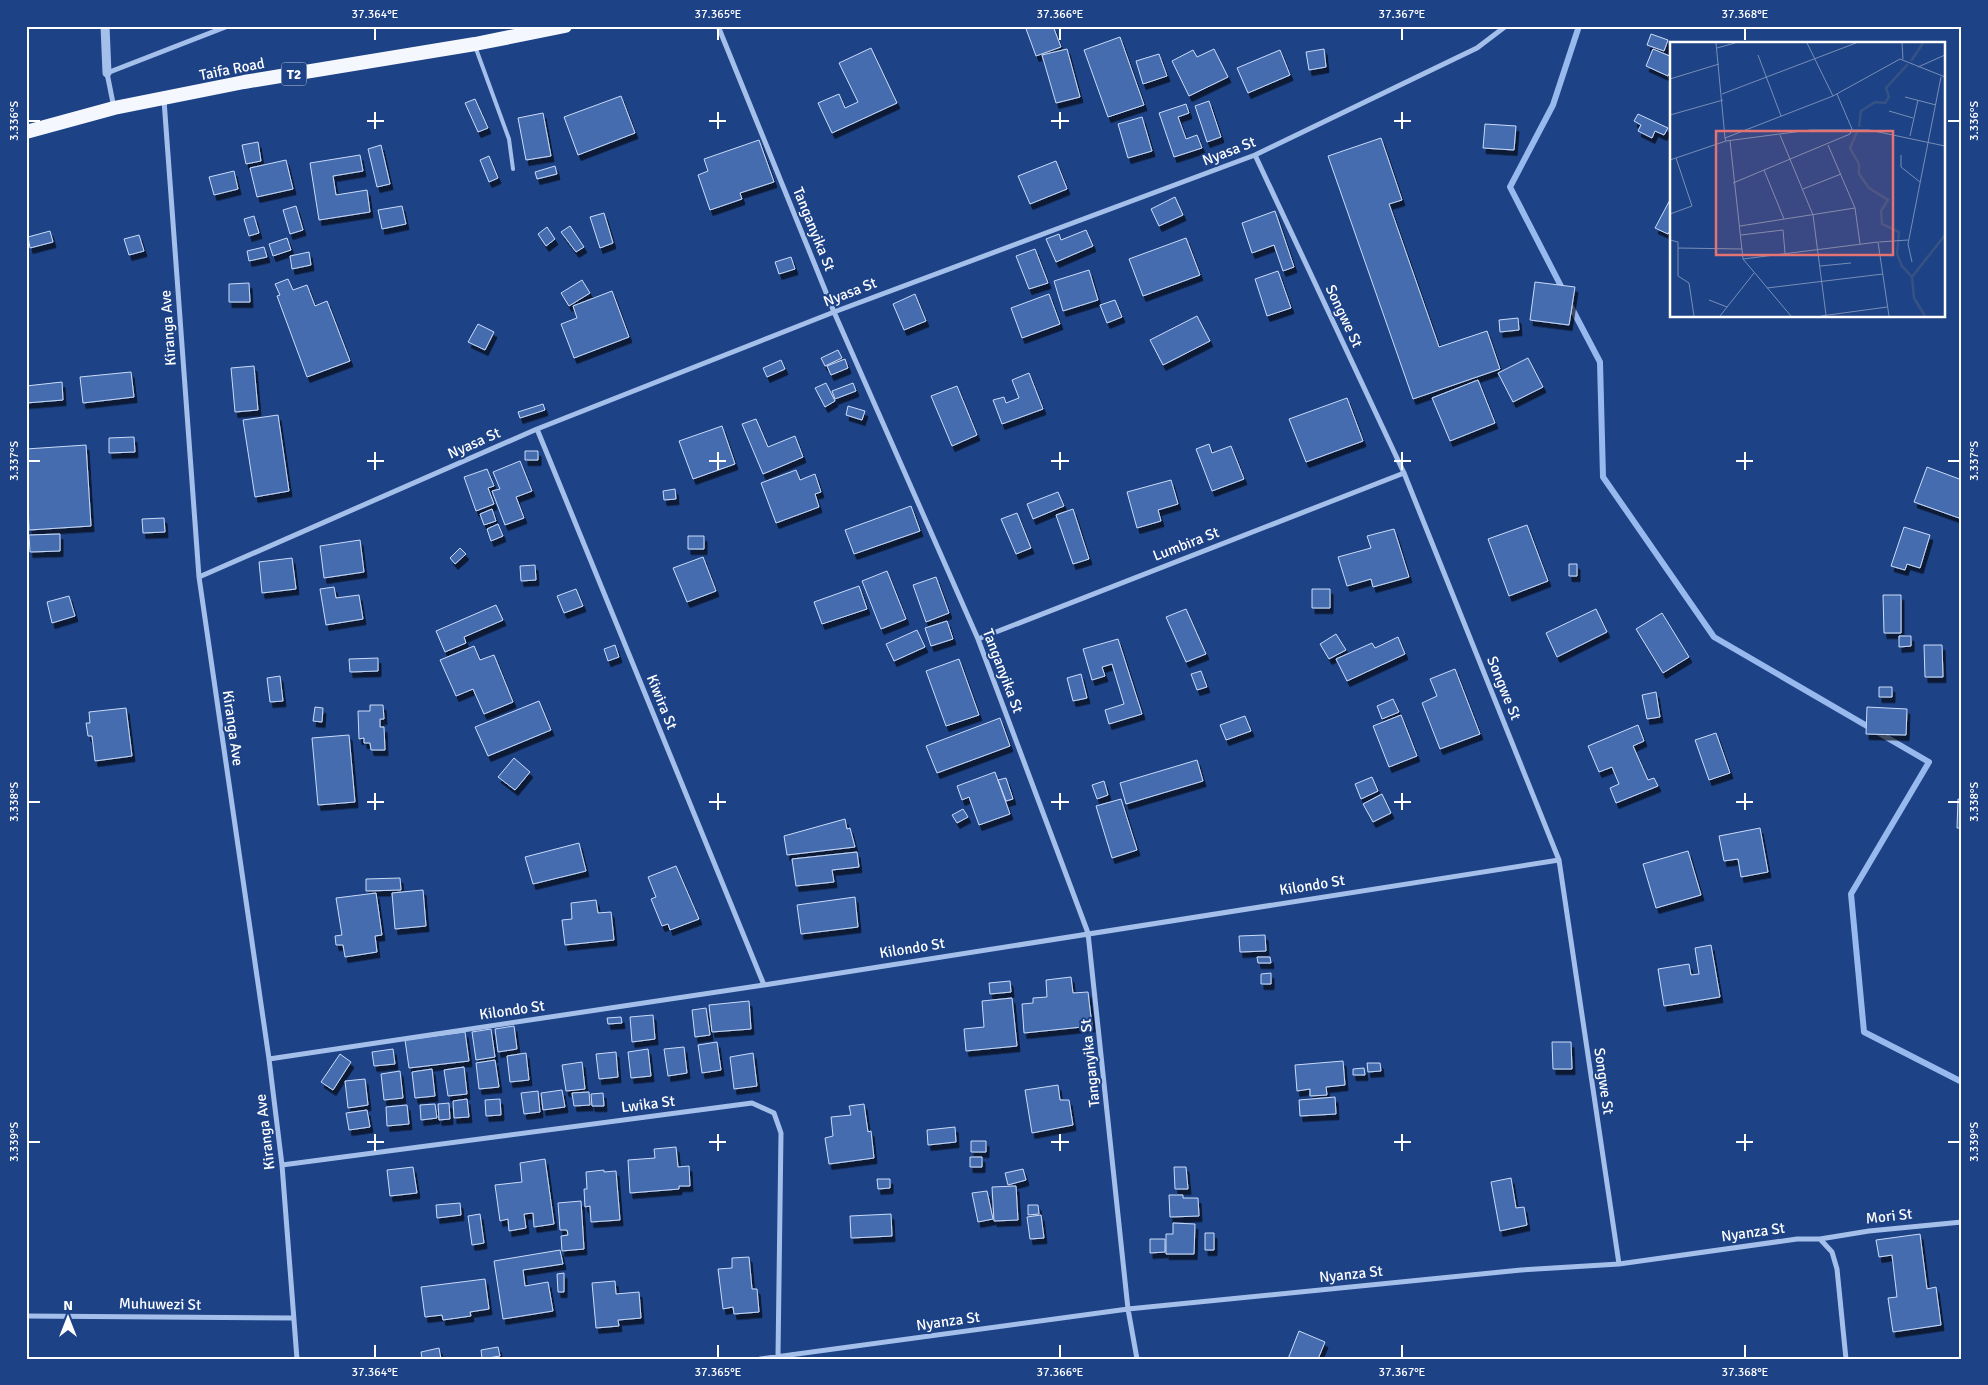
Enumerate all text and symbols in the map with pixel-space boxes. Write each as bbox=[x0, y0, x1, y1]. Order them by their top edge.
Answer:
text: 37.364°E bbox=[352, 7, 399, 22]
text: 37.365°E bbox=[695, 7, 742, 22]
text: 37.366°E bbox=[1037, 7, 1084, 22]
text: 37.367°E bbox=[1379, 7, 1426, 22]
text: 37.368°E bbox=[1722, 7, 1769, 22]
inset map bbox=[1670, 42, 1946, 318]
street label: Taifa Road bbox=[198, 54, 266, 84]
road number: T2 bbox=[282, 62, 306, 86]
text: 3.336°S bbox=[7, 101, 22, 141]
text: 3.336°S bbox=[1967, 101, 1982, 141]
street label: Nyasa St bbox=[1200, 133, 1258, 169]
street label: Tanganyika St bbox=[789, 184, 839, 274]
street label: Nyasa St bbox=[821, 274, 879, 310]
street label: Songwe St bbox=[1322, 282, 1366, 350]
street label: Kiranga Ave bbox=[156, 289, 180, 367]
street label: Nyasa St bbox=[445, 423, 503, 463]
text: 3.337°S bbox=[7, 441, 22, 481]
text: 3.337°S bbox=[1967, 441, 1982, 481]
street label: Lumbira St bbox=[1150, 523, 1222, 565]
street label: Tanganyika St bbox=[979, 626, 1027, 716]
street label: Songwe St bbox=[1483, 653, 1525, 723]
street label: Kiwira St bbox=[643, 672, 681, 732]
street label: Kiranga Ave bbox=[219, 689, 247, 767]
text: 3.338°S bbox=[7, 782, 22, 822]
text: 3.338°S bbox=[1967, 782, 1982, 822]
street label: Kilondo St bbox=[1278, 871, 1346, 899]
street label: Kilondo St bbox=[878, 934, 946, 962]
street label: Kilondo St bbox=[478, 997, 546, 1023]
street label: Tanganyika St bbox=[1076, 1018, 1104, 1108]
street label: Songwe St bbox=[1590, 1046, 1618, 1116]
street label: Lwika St bbox=[620, 1092, 676, 1116]
street label: Kiranga Ave bbox=[251, 1093, 279, 1171]
text: 3.339°S bbox=[7, 1122, 22, 1162]
text: 3.339°S bbox=[1967, 1122, 1982, 1162]
street label: Mori St bbox=[1865, 1205, 1913, 1227]
street label: Nyanza St bbox=[1720, 1219, 1786, 1245]
street label: Nyanza St bbox=[1318, 1262, 1384, 1286]
north arrow bbox=[42, 1292, 92, 1342]
street label: Muhuwezi St bbox=[119, 1294, 201, 1314]
text: N bbox=[63, 1297, 73, 1314]
street label: Nyanza St bbox=[915, 1308, 981, 1334]
text: 37.364°E bbox=[352, 1365, 399, 1380]
text: 37.365°E bbox=[695, 1365, 742, 1380]
text: 37.366°E bbox=[1037, 1365, 1084, 1380]
text: 37.367°E bbox=[1379, 1365, 1426, 1380]
text: 37.368°E bbox=[1722, 1365, 1769, 1380]

